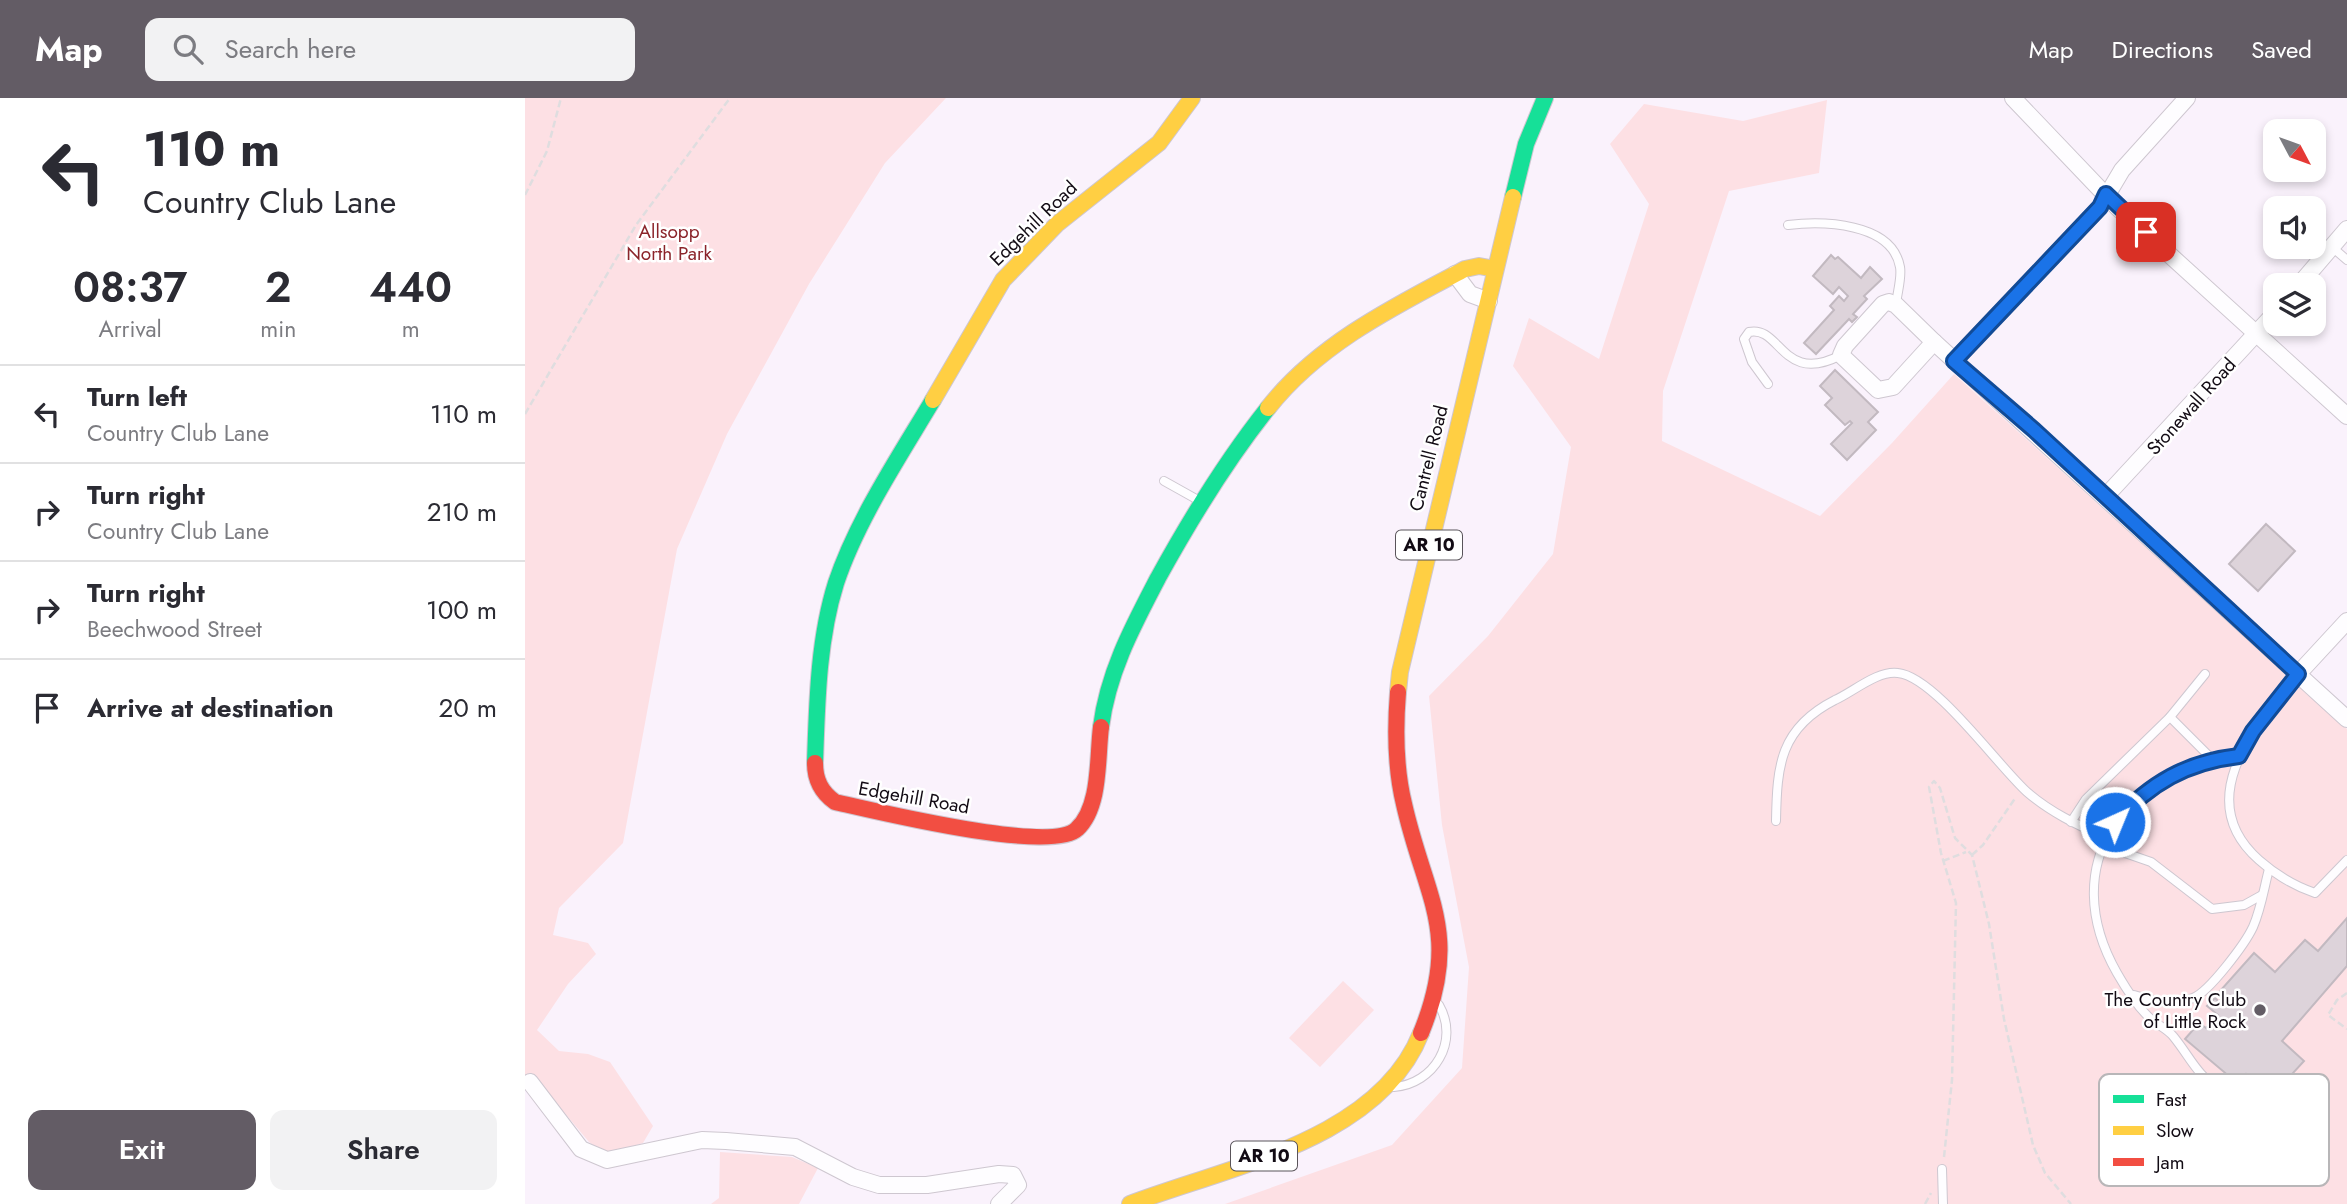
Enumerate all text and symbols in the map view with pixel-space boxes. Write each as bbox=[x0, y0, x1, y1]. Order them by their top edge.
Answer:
search box bbox=[145, 18, 635, 81]
text: Map bbox=[35, 26, 103, 73]
icon: search bbox=[169, 30, 207, 68]
text: Search here bbox=[225, 30, 356, 68]
text: Map bbox=[2029, 32, 2074, 67]
text: Directions bbox=[2112, 32, 2213, 67]
text: Saved bbox=[2251, 32, 2312, 67]
text: 110 m bbox=[143, 114, 280, 184]
north arrow bbox=[2263, 119, 2326, 182]
map controls bbox=[2263, 119, 2326, 336]
icon: left bbox=[28, 126, 119, 217]
street label: Edgehill Road bbox=[984, 175, 1083, 272]
text: Country Club Lane bbox=[143, 179, 396, 225]
button: sound bbox=[2263, 196, 2326, 259]
pin bbox=[2116, 202, 2176, 262]
icon: arrive bbox=[2127, 213, 2165, 251]
park label: Allsopp North Park bbox=[626, 218, 712, 267]
text: 08:37 bbox=[73, 257, 187, 318]
text: 2 bbox=[265, 257, 292, 318]
text: 440 bbox=[369, 257, 452, 318]
button: layers bbox=[2263, 273, 2326, 336]
text: Arrival bbox=[98, 312, 162, 346]
text: min bbox=[260, 312, 296, 346]
text: m bbox=[402, 312, 420, 346]
street label: Stonewall Road bbox=[2140, 352, 2242, 461]
text: Turn left bbox=[87, 378, 187, 416]
icon: left bbox=[28, 395, 66, 433]
text: 110 m bbox=[430, 395, 497, 433]
street label: Cantrell Road bbox=[1402, 402, 1455, 514]
text: Country Club Lane bbox=[87, 416, 269, 450]
text: Turn right bbox=[87, 476, 205, 514]
icon: right bbox=[28, 493, 66, 531]
text: 210 m bbox=[427, 493, 497, 531]
text: Country Club Lane bbox=[87, 514, 269, 548]
road number: AR 10 bbox=[1396, 530, 1462, 560]
text: Turn right bbox=[87, 574, 205, 612]
icon: right bbox=[28, 591, 66, 629]
text: 100 m bbox=[426, 591, 497, 629]
text: Beechwood Street bbox=[87, 612, 262, 646]
icon: arrive bbox=[28, 689, 66, 727]
text: Arrive at destination bbox=[87, 689, 334, 727]
text: 20 m bbox=[439, 689, 497, 727]
street label: Edgehill Road bbox=[856, 774, 972, 821]
position arrow bbox=[2078, 785, 2152, 859]
place label: The Country Club of Little Rock bbox=[2104, 986, 2247, 1035]
marker: The Country Club of Little Rock bbox=[2252, 1002, 2268, 1018]
legend bbox=[2099, 1074, 2329, 1186]
text: Fast bbox=[2156, 1086, 2187, 1113]
button: Exit bbox=[28, 1110, 256, 1190]
button: Share bbox=[270, 1110, 497, 1190]
text: Slow bbox=[2156, 1117, 2194, 1144]
road number: AR 10 bbox=[1231, 1142, 1297, 1170]
text: Jam bbox=[2153, 1149, 2185, 1176]

